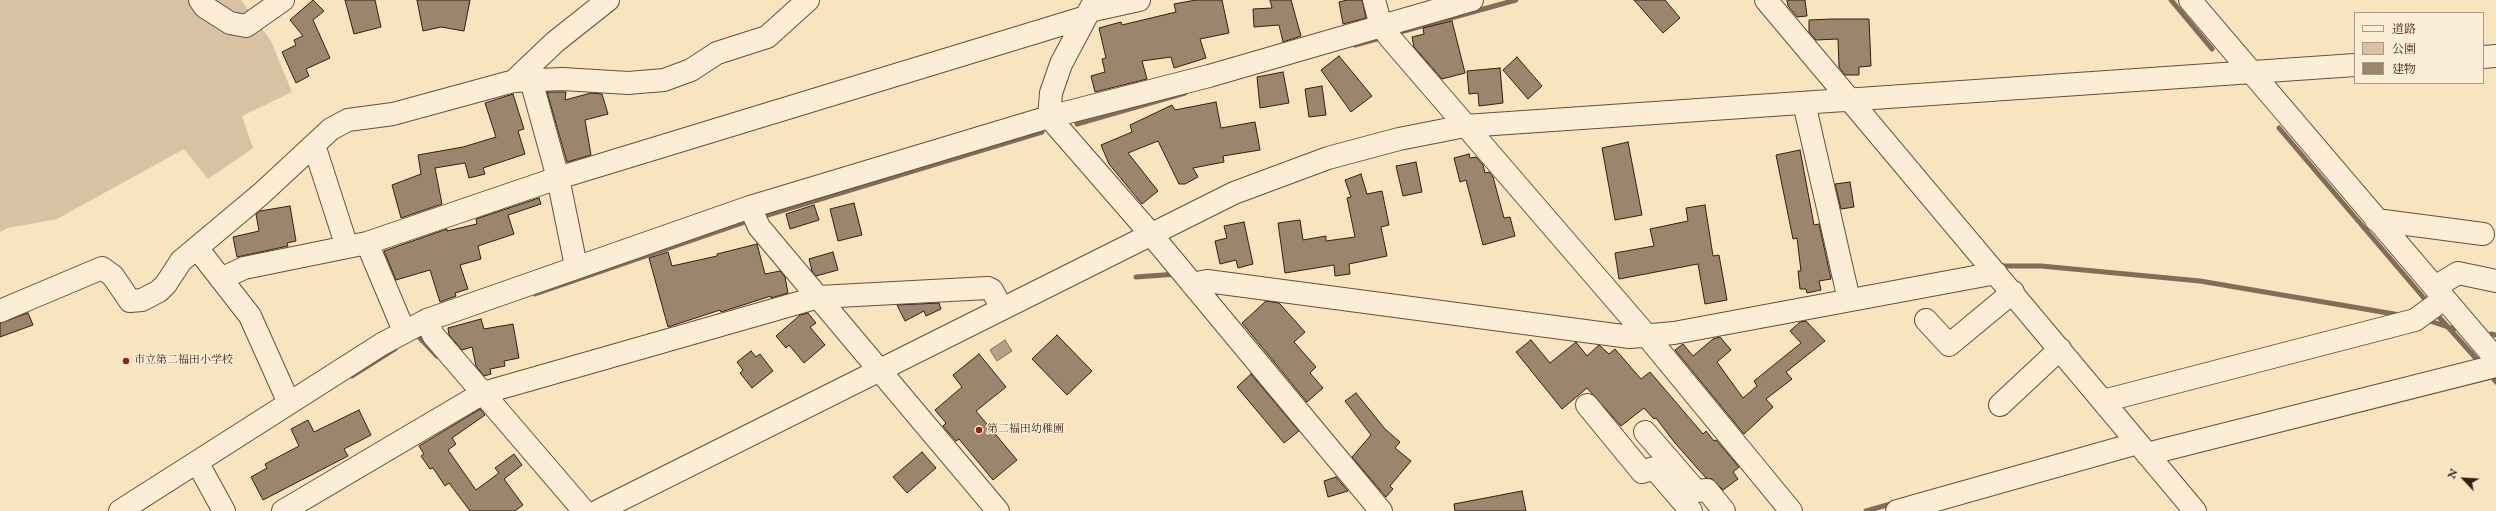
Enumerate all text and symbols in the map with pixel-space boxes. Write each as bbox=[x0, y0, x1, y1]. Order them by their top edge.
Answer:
legend bbox=[2354, 12, 2484, 84]
text: 道路 bbox=[2392, 22, 2416, 37]
text: 公園 bbox=[2392, 42, 2416, 57]
text: 建物 bbox=[2392, 62, 2416, 77]
place label: 市立第二福田小学校 bbox=[134, 354, 233, 368]
marker: 市立第二福田小学校 bbox=[121, 356, 131, 366]
place label: 第二福田幼稚園 bbox=[987, 423, 1064, 437]
marker: 第二福田幼稚園 bbox=[974, 425, 984, 435]
north arrow bbox=[2444, 459, 2484, 499]
text: N bbox=[2445, 467, 2461, 481]

